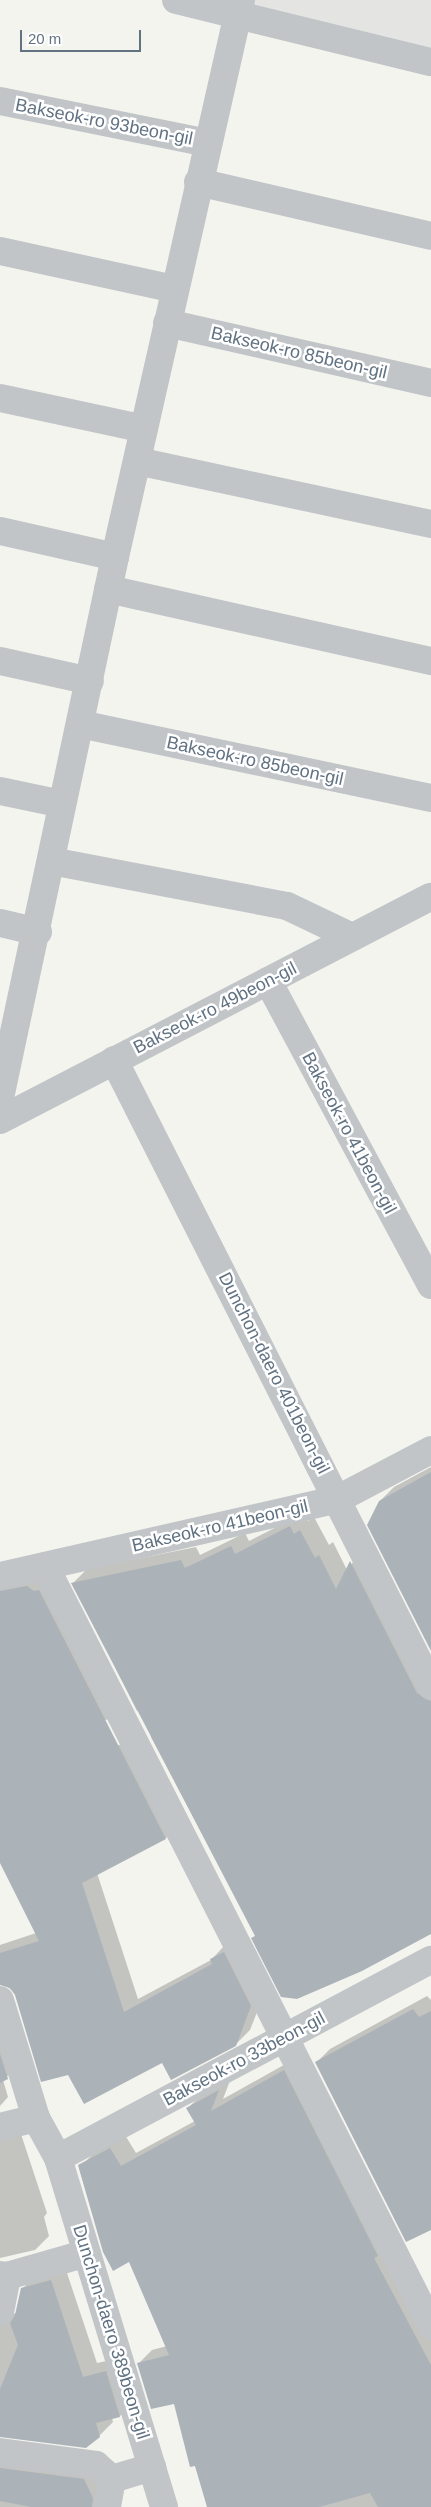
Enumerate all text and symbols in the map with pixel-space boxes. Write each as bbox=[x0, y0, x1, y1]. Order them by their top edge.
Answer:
scale bar bbox=[22, 20, 144, 52]
text: 20 m bbox=[28, 30, 61, 47]
street label: Bakseok-ro 93beon-gil bbox=[14, 94, 194, 150]
street label: Bakseok-ro 85beon-gil bbox=[209, 322, 389, 384]
street label: Bakseok-ro 85beon-gil bbox=[165, 732, 345, 790]
street label: Bakseok-ro 49beon-gil bbox=[130, 957, 300, 1059]
street label: Bakseok-ro 41beon-gil bbox=[297, 1048, 401, 1218]
street label: Dunchon-daero 401beon-gil bbox=[214, 1269, 334, 1477]
street label: Bakseok-ro 41beon-gil bbox=[130, 1495, 310, 1557]
street label: Bakseok-ro 33beon-gil bbox=[159, 2007, 329, 2111]
street label: Dunchon-daero 389beon-gil bbox=[68, 2222, 154, 2442]

